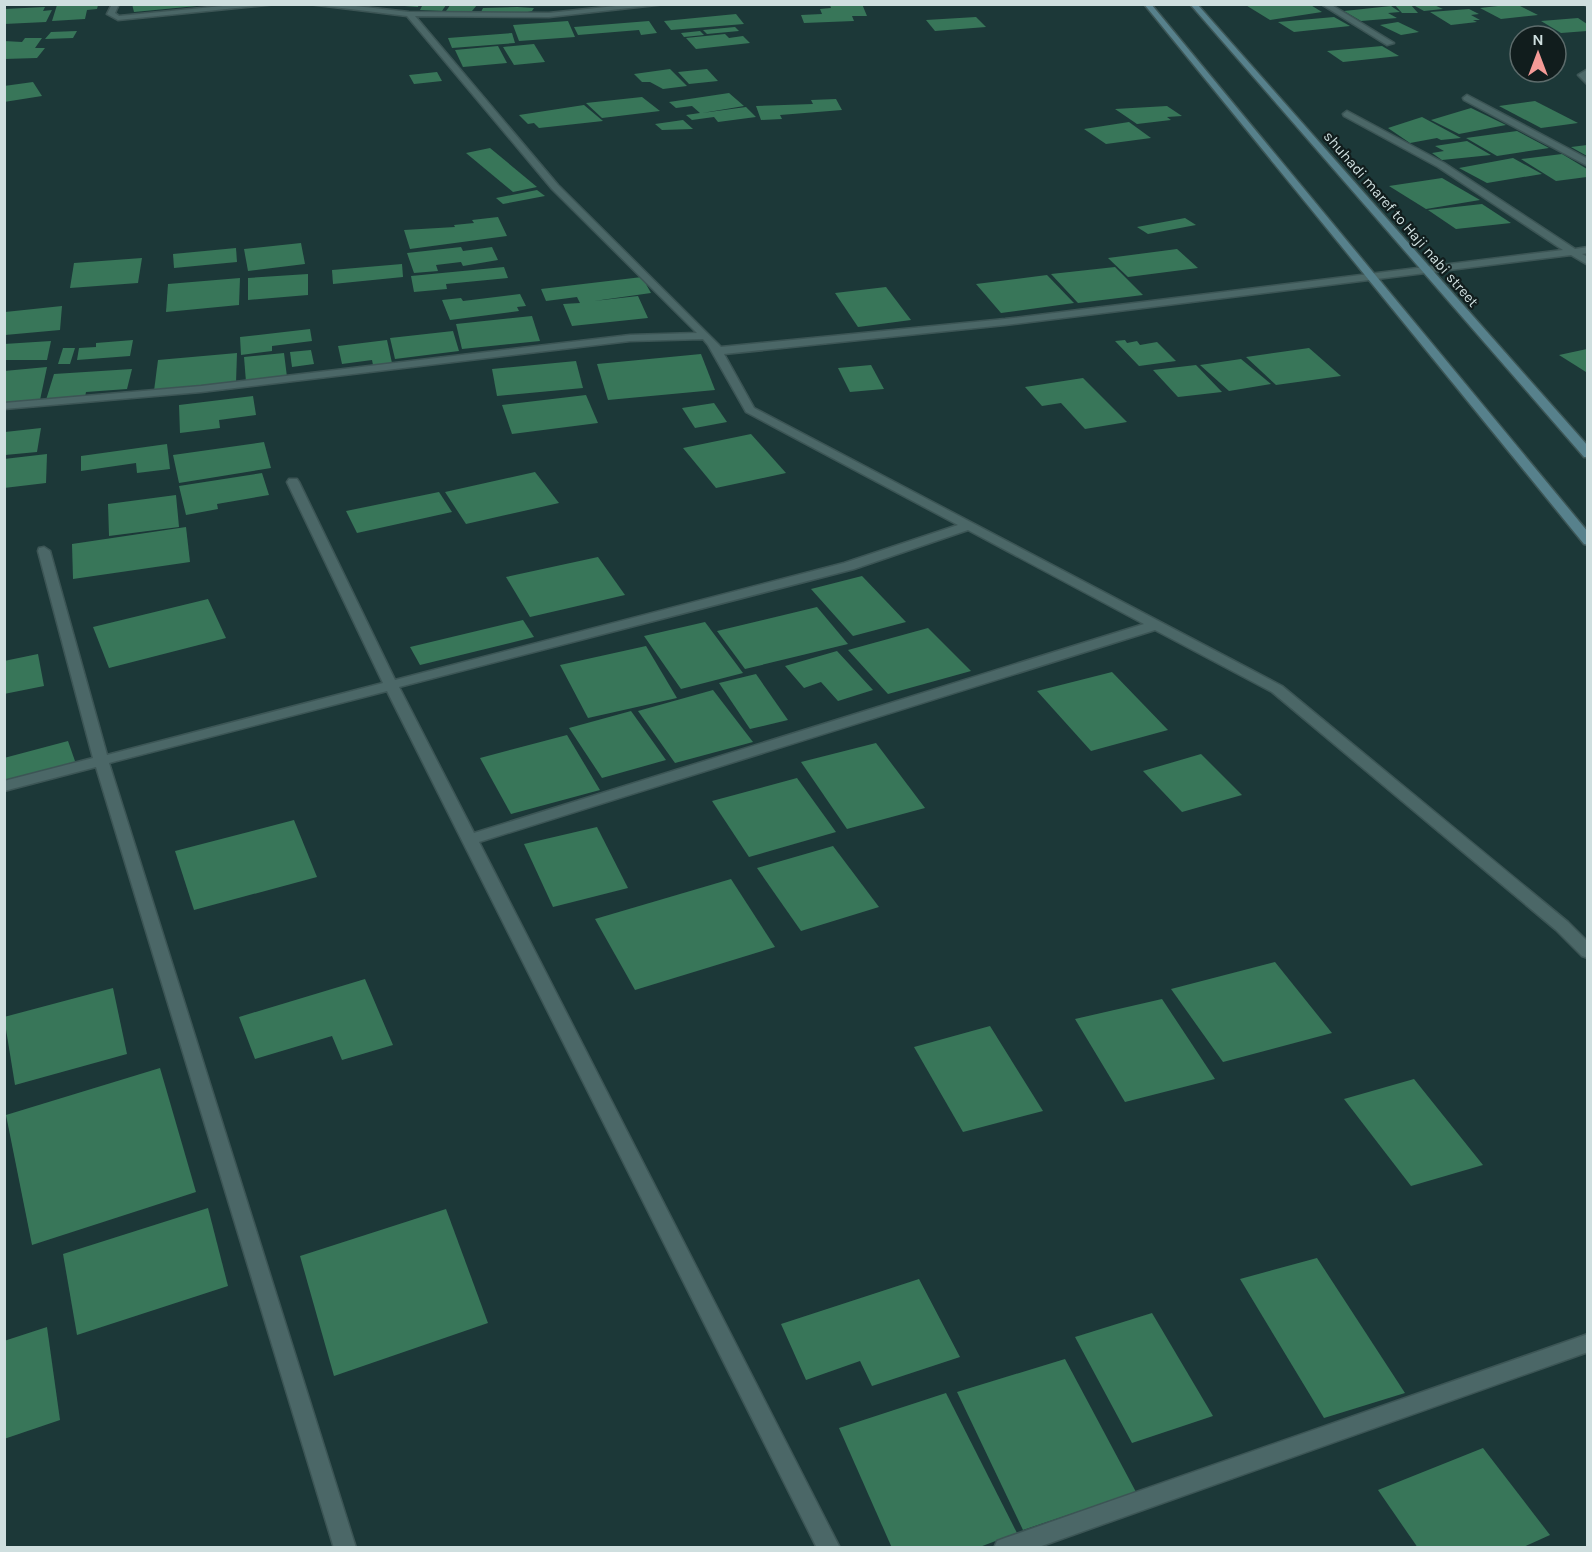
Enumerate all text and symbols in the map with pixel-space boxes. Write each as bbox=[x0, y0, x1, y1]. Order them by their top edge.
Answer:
north arrow bbox=[1508, 24, 1568, 84]
text: N bbox=[1532, 30, 1544, 49]
street label: shuhadi maref to Haji nabi street bbox=[1320, 127, 1482, 311]

